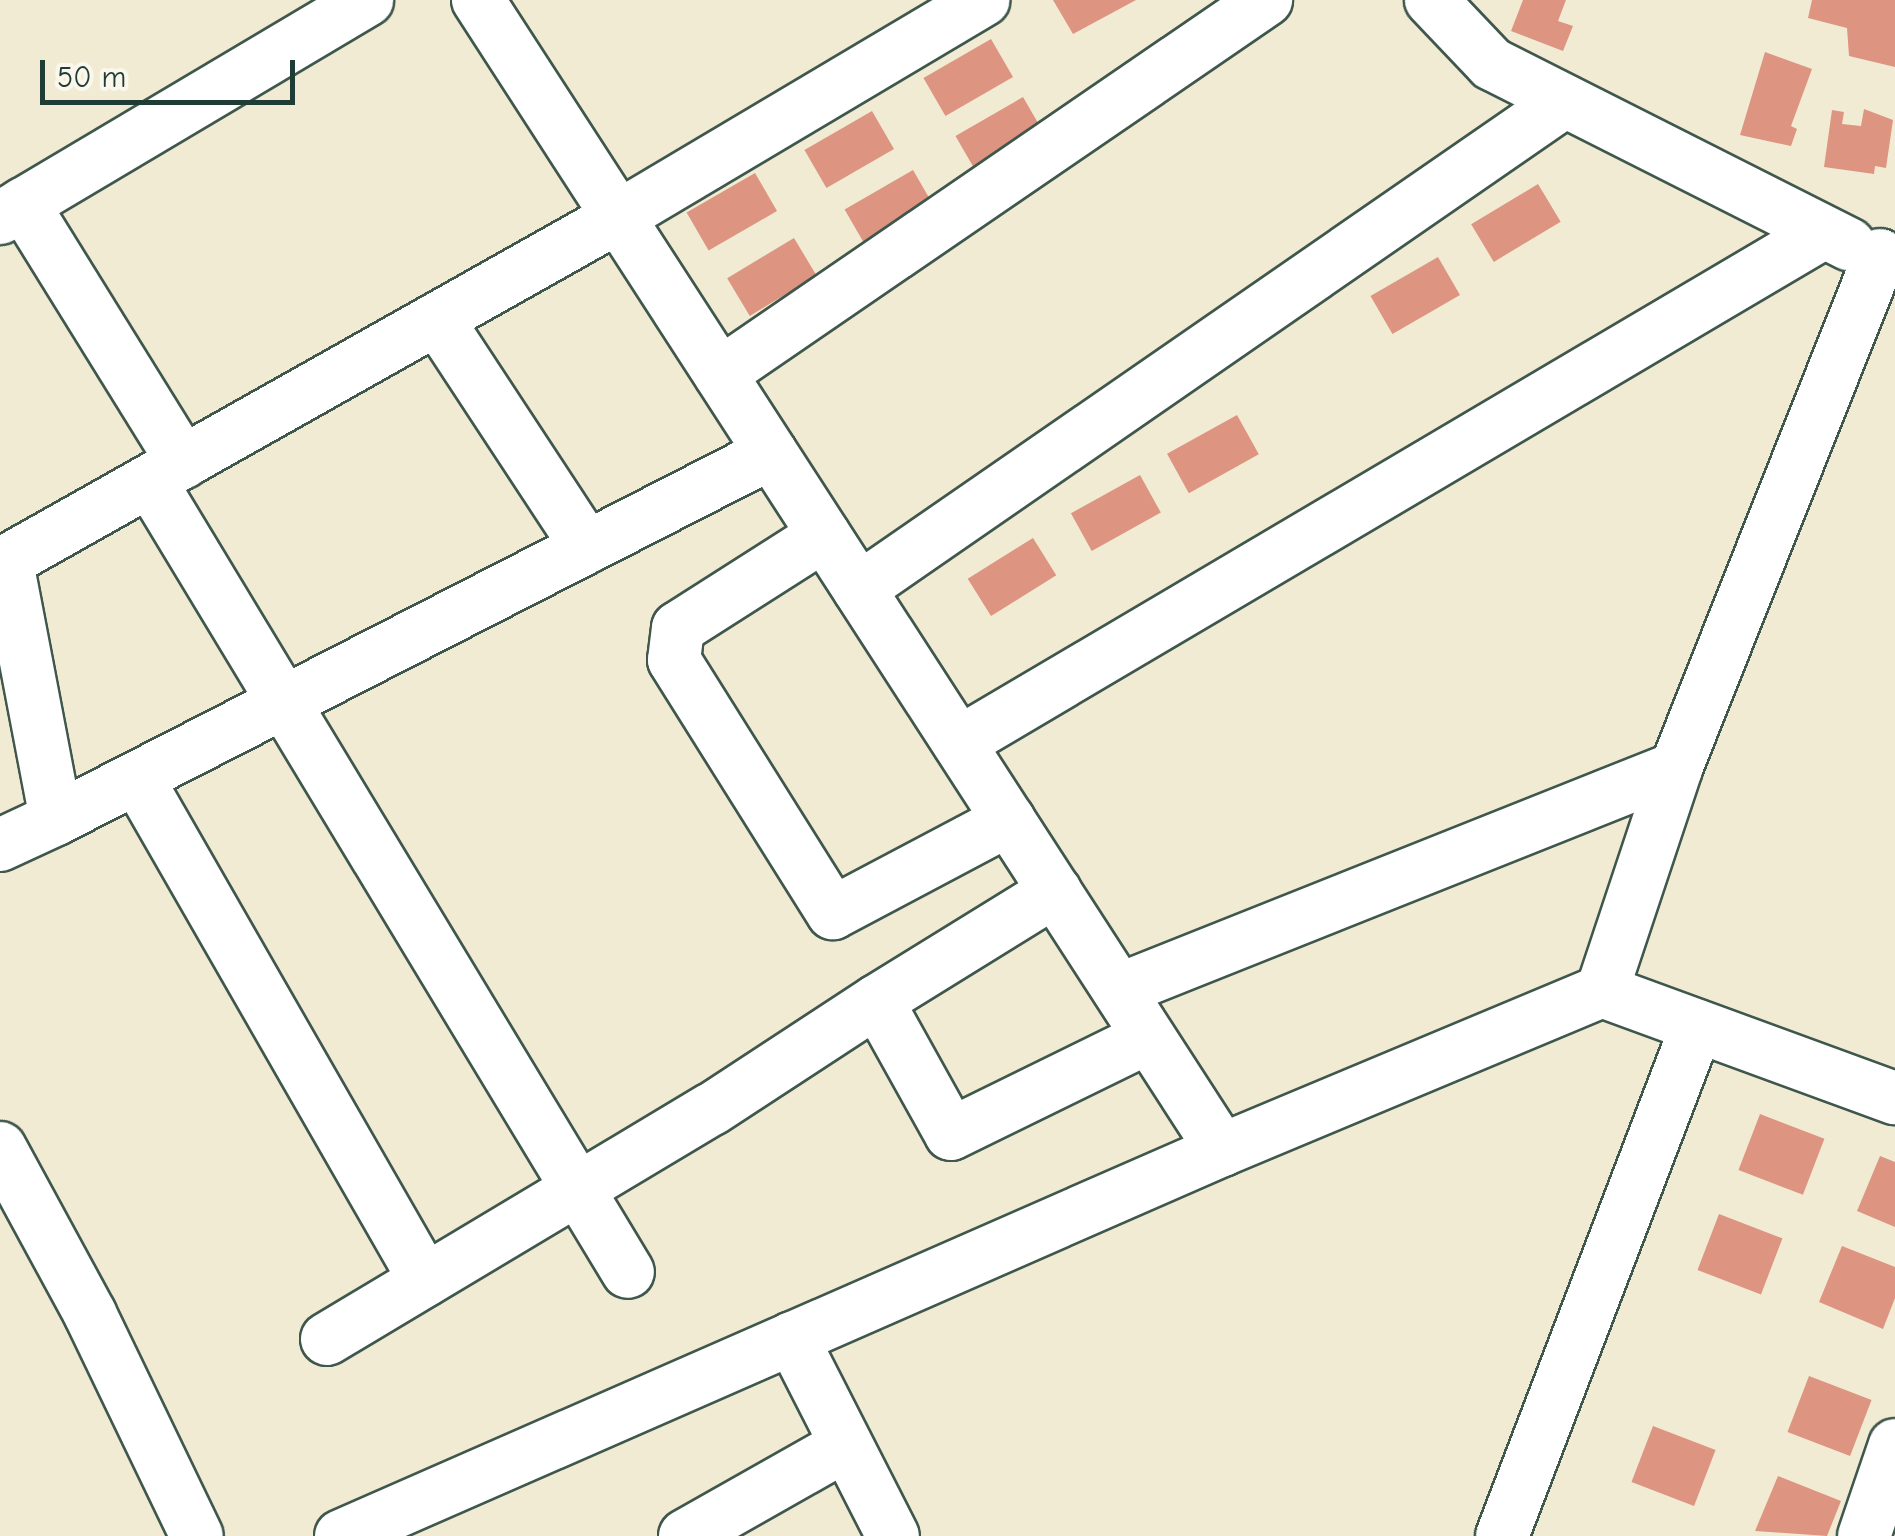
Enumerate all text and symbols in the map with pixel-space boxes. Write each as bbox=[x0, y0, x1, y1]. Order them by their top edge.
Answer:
scale bar bbox=[45, 40, 300, 102]
text: 50 m bbox=[57, 60, 126, 95]

